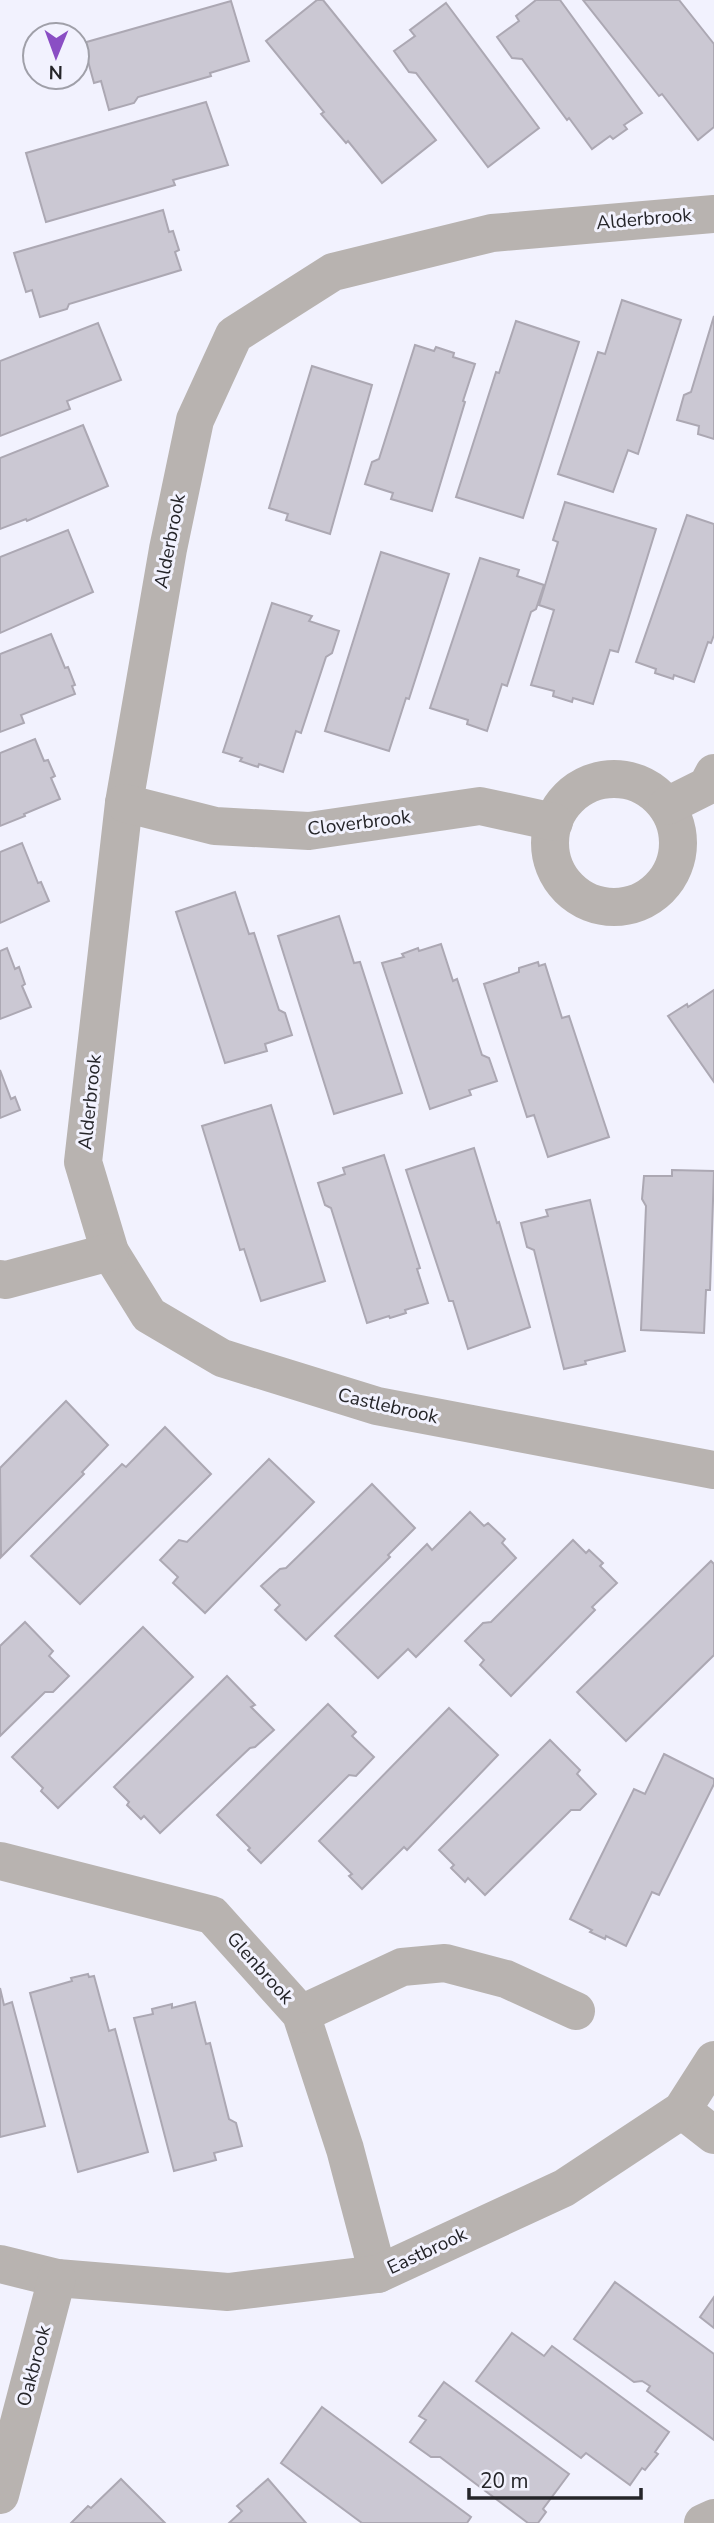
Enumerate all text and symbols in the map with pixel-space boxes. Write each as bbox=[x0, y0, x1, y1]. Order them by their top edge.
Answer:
north arrow bbox=[21, 21, 91, 91]
text: N bbox=[48, 59, 63, 85]
street label: Alderbrook bbox=[595, 202, 693, 236]
street label: Alderbrook bbox=[148, 491, 192, 590]
street label: Cloverbrook bbox=[306, 804, 413, 842]
street label: Alderbrook bbox=[72, 1053, 108, 1151]
street label: Castlebrook bbox=[335, 1382, 441, 1430]
street label: Glenbrook bbox=[221, 1926, 300, 2010]
street label: Eastbrook bbox=[383, 2221, 471, 2281]
street label: Oakbrook bbox=[11, 2322, 57, 2409]
scale bar bbox=[469, 2456, 640, 2500]
text: 20 m bbox=[480, 2467, 529, 2495]

